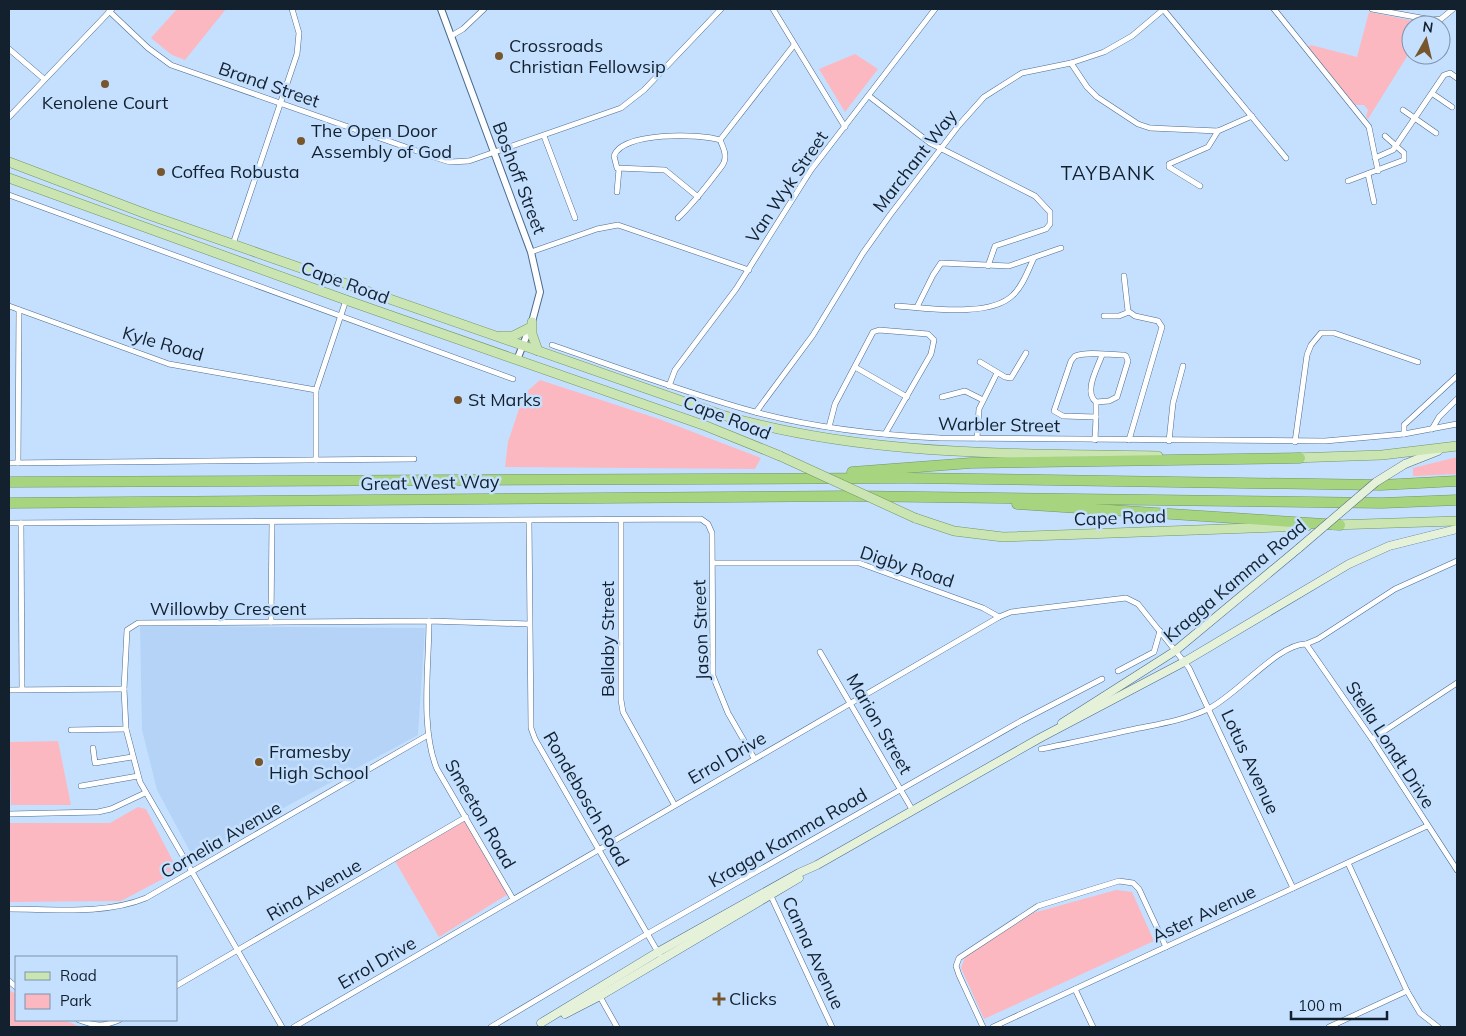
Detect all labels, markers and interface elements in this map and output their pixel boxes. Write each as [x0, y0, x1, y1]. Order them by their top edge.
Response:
north arrow [1401, 15, 1451, 65]
text: N [1421, 17, 1434, 37]
place label: Crossroads Christian Fellowsip [509, 34, 666, 78]
marker: Crossroads Christian Fellowsip [493, 50, 505, 62]
street label: Brand Street [216, 57, 323, 113]
marker: Kenolene Court [99, 78, 111, 90]
place label: Kenolene Court [42, 91, 168, 114]
street label: Marchant Way [867, 105, 962, 217]
street label: Boshoff Street [487, 118, 551, 237]
place label: The Open Door Assembly of God [311, 119, 452, 163]
street label: Van Wyk Street [741, 126, 833, 247]
marker: The Open Door Assembly of God [295, 135, 307, 147]
place label: Coffea Robusta [171, 160, 299, 183]
district label: TAYBANK [1061, 161, 1155, 185]
marker: Coffea Robusta [155, 166, 167, 178]
street label: Cape Road [298, 256, 392, 309]
street label: Kyle Road [120, 321, 206, 366]
place label: St Marks [468, 388, 541, 411]
street label: Cape Road [680, 390, 774, 445]
marker: St Marks [452, 394, 464, 406]
street label: Warbler Street [938, 412, 1060, 437]
street label: Great West Way [360, 470, 500, 495]
street label: Cape Road [1073, 504, 1166, 531]
street label: Kragga Kamma Road [1159, 514, 1311, 647]
street label: Digby Road [857, 541, 957, 593]
street label: Jason Street [687, 579, 714, 681]
street label: Bellaby Street [596, 581, 619, 697]
street label: Willowby Crescent [150, 597, 306, 620]
street label: Marion Street [841, 669, 917, 778]
street label: Stella Londt Drive [1341, 677, 1440, 813]
street label: Lotus Avenue [1216, 706, 1285, 818]
street label: Errol Drive [684, 726, 770, 789]
street label: Rondebosch Road [538, 727, 634, 870]
place label: Framesby High School [269, 740, 369, 784]
street label: Smeeton Road [440, 755, 521, 873]
marker: Framesby High School [253, 756, 265, 768]
street label: Kragga Kamma Road [704, 783, 871, 892]
street label: Cornelia Avenue [156, 796, 285, 883]
street label: Rina Avenue [262, 853, 365, 926]
street label: Aster Avenue [1148, 879, 1259, 948]
street label: Canna Avenue [777, 893, 850, 1013]
street label: Errol Drive [334, 931, 420, 994]
legend [15, 956, 178, 1021]
text: Road [60, 966, 97, 985]
place label: Clicks [729, 987, 777, 1010]
scale bar [1291, 988, 1387, 1020]
text: Park [60, 991, 92, 1010]
marker: Clicks [713, 993, 725, 1005]
text: 100 m [1298, 996, 1342, 1015]

